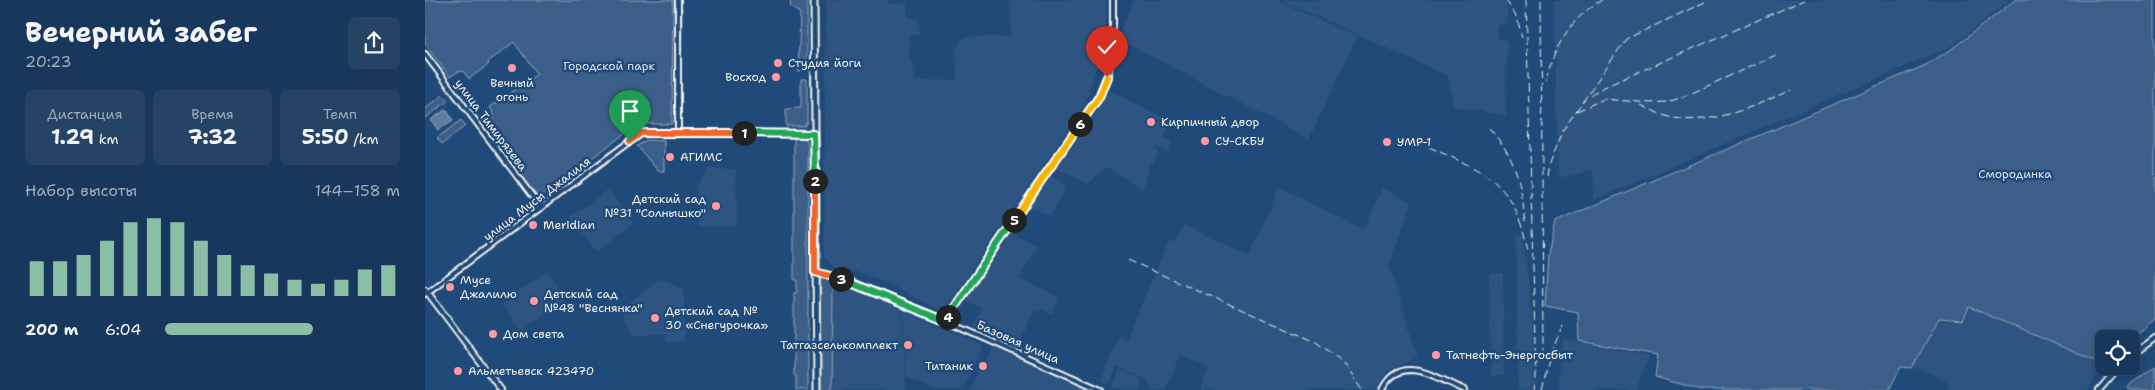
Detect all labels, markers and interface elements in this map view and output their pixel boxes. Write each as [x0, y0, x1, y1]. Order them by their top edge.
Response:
text: Вечерний забег [25, 13, 257, 51]
button: share [348, 17, 400, 69]
pin [1086, 26, 1128, 77]
icon: check [1093, 33, 1121, 61]
text: 20:23 [25, 51, 72, 72]
place label: Студия йоги [788, 55, 862, 71]
marker: Студия йоги [772, 57, 784, 69]
park label: Городской парк [563, 58, 655, 74]
marker: Вечный огонь [506, 62, 518, 74]
place label: Восход [725, 69, 766, 85]
marker: Восход [770, 71, 782, 83]
place label: Вечный огонь [490, 75, 534, 105]
street label: улица Тимирязева [451, 76, 531, 175]
pin [609, 90, 651, 141]
icon: arrive [616, 97, 644, 125]
text: Дистанция [47, 105, 122, 123]
text: Время [191, 105, 234, 123]
text: Темп [323, 105, 357, 123]
pin: 6 [1067, 112, 1093, 136]
place label: Кирпичный двор [1161, 114, 1259, 130]
text: 6 [1076, 115, 1085, 133]
marker: Кирпичный двор [1145, 116, 1157, 128]
pin: 1 [731, 120, 757, 146]
text: 1.29 [51, 123, 94, 151]
text: 7:32 [188, 123, 237, 151]
text: 5:50 [302, 123, 349, 151]
text: 1 [741, 124, 748, 142]
text: km [94, 130, 119, 148]
text: /km [349, 130, 379, 148]
place label: СУ-СКБУ [1215, 133, 1264, 149]
place label: УМР-1 [1397, 134, 1431, 150]
marker: СУ-СКБУ [1199, 135, 1211, 147]
marker: УМР-1 [1381, 136, 1393, 148]
place label: АГИМС [680, 149, 722, 165]
marker: АГИМС [664, 151, 676, 163]
street label: улица Мусы Джалиля [480, 153, 594, 245]
park label: Смородинка [1978, 166, 2052, 182]
pin: 2 [803, 168, 827, 194]
text: 2 [811, 172, 820, 190]
text: Набор высоты [25, 180, 137, 201]
text: 144–158 m [315, 180, 400, 201]
place label: Детский сад №31 "Солнышко" [604, 191, 706, 221]
marker: Детский сад №31 "Солнышко" [710, 200, 722, 212]
pin: 5 [1001, 208, 1027, 232]
text: 5 [1010, 211, 1019, 229]
place label: Meridian [543, 217, 595, 233]
marker: Meridian [527, 219, 539, 231]
pin: 3 [829, 266, 853, 292]
text: 3 [837, 270, 846, 288]
place label: Мусе Джалилю [460, 272, 517, 302]
marker: Мусе Джалилю [444, 281, 456, 293]
place label: Детский сад №48 "Веснянка" [544, 286, 643, 316]
marker: Детский сад №48 "Веснянка" [528, 295, 540, 307]
place label: Детский сад № 30 «Снегурочка» [665, 303, 768, 333]
pin: 4 [935, 304, 961, 330]
text: 4 [944, 308, 953, 326]
marker: Детский сад № 30 «Снегурочка» [649, 312, 661, 324]
street label: Базовая улица [974, 317, 1062, 368]
text: 200 m [25, 319, 78, 340]
text: 6:04 [105, 319, 141, 340]
place label: Дом света [503, 326, 565, 342]
marker: Дом света [487, 328, 499, 340]
map controls [2095, 330, 2140, 375]
button: locate [2095, 330, 2140, 375]
place label: Татгазселькомплект [780, 337, 899, 353]
marker: Татгазселькомплект [902, 339, 914, 351]
place label: Татнефть-Энергосбыт [1446, 347, 1574, 363]
marker: Татнефть-Энергосбыт [1430, 349, 1442, 361]
place label: Титаник [925, 358, 974, 374]
marker: Титаник [977, 360, 989, 372]
place label: Альметьевск 423470 [468, 363, 594, 379]
marker: Альметьевск 423470 [452, 365, 464, 377]

